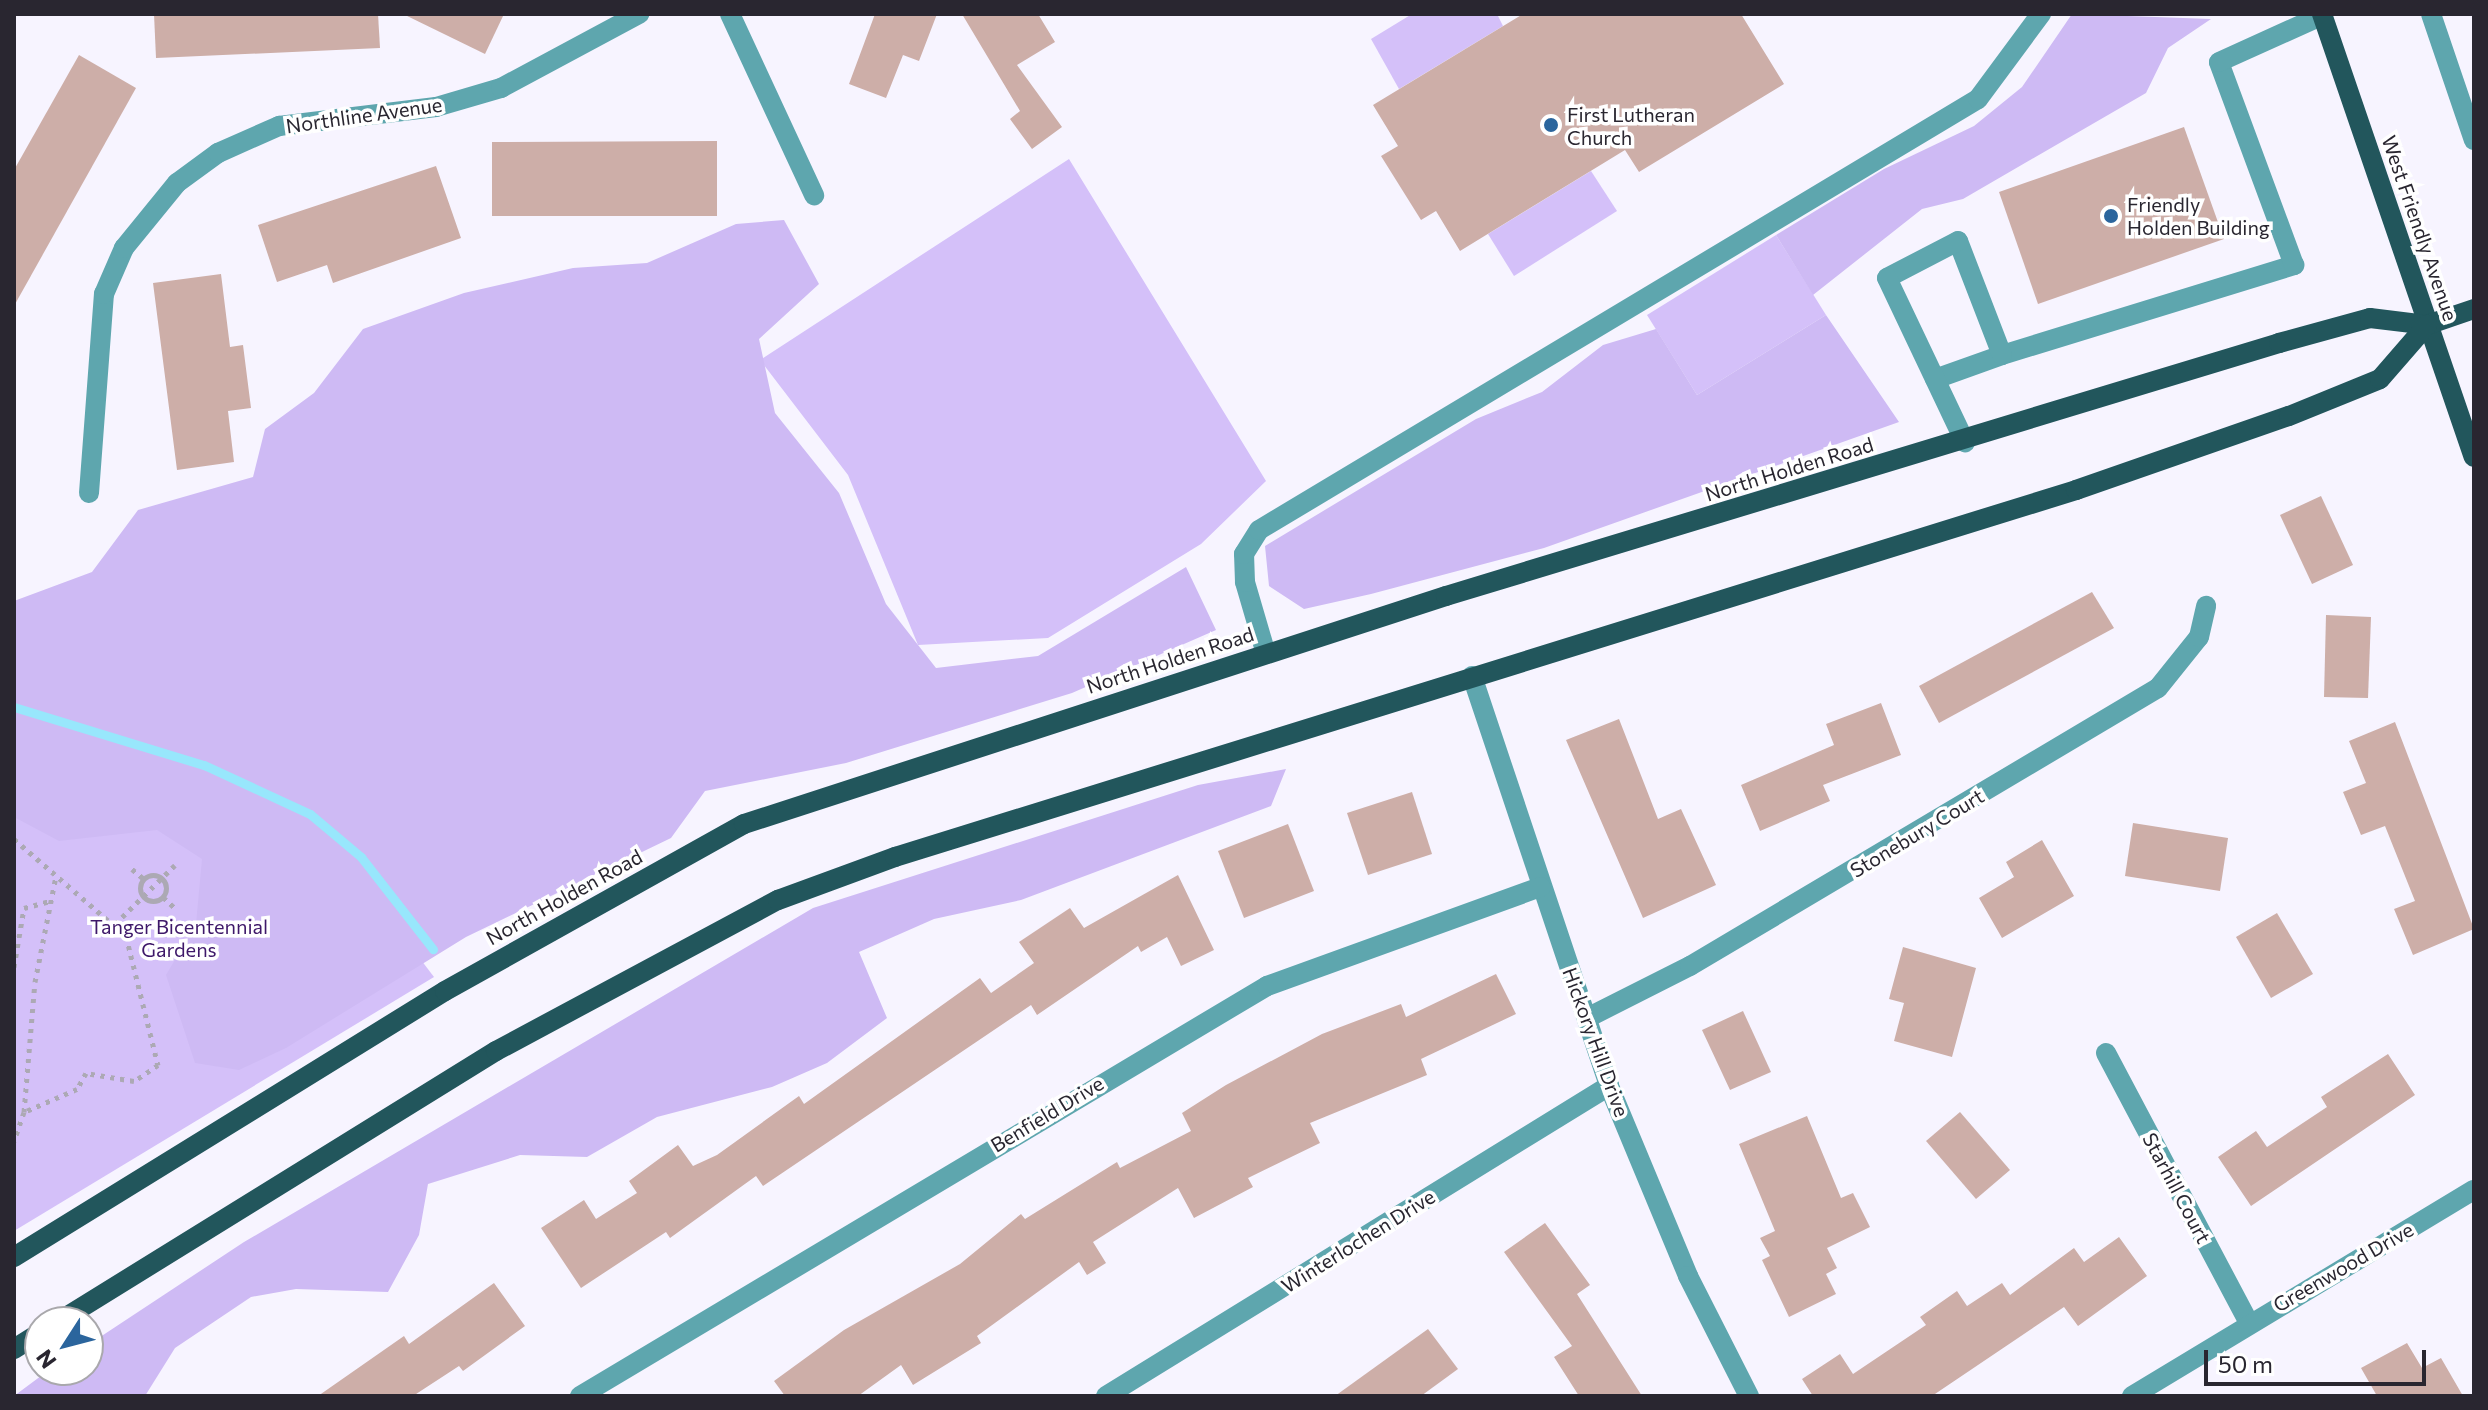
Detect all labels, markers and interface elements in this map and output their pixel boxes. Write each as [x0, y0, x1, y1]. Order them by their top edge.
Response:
street label: Northline Avenue [284, 92, 444, 138]
place label: First Lutheran Church [1567, 102, 1695, 149]
marker: First Lutheran Church [1542, 116, 1560, 134]
street label: West Friendly Avenue [2377, 132, 2463, 324]
place label: Friendly Holden Building [2127, 192, 2270, 239]
marker: Friendly Holden Building [2102, 207, 2120, 225]
street label: North Holden Road [1702, 432, 1876, 506]
street label: North Holden Road [1083, 622, 1257, 698]
street label: Stonebury Court [1846, 784, 1988, 882]
street label: North Holden Road [482, 844, 646, 950]
park label: Tanger Bicentennial Gardens [90, 915, 268, 962]
street label: Hickory Hill Drive [1558, 964, 1634, 1120]
street label: Benfield Drive [986, 1071, 1108, 1157]
street label: Starhill Court [2138, 1129, 2216, 1247]
street label: Winterlochen Drive [1277, 1184, 1439, 1298]
street label: Greenwood Drive [2269, 1217, 2417, 1317]
north arrow [24, 1306, 104, 1386]
scale bar [2208, 1334, 2430, 1384]
text: N [30, 1345, 62, 1374]
text: 50 m [2218, 1349, 2273, 1378]

